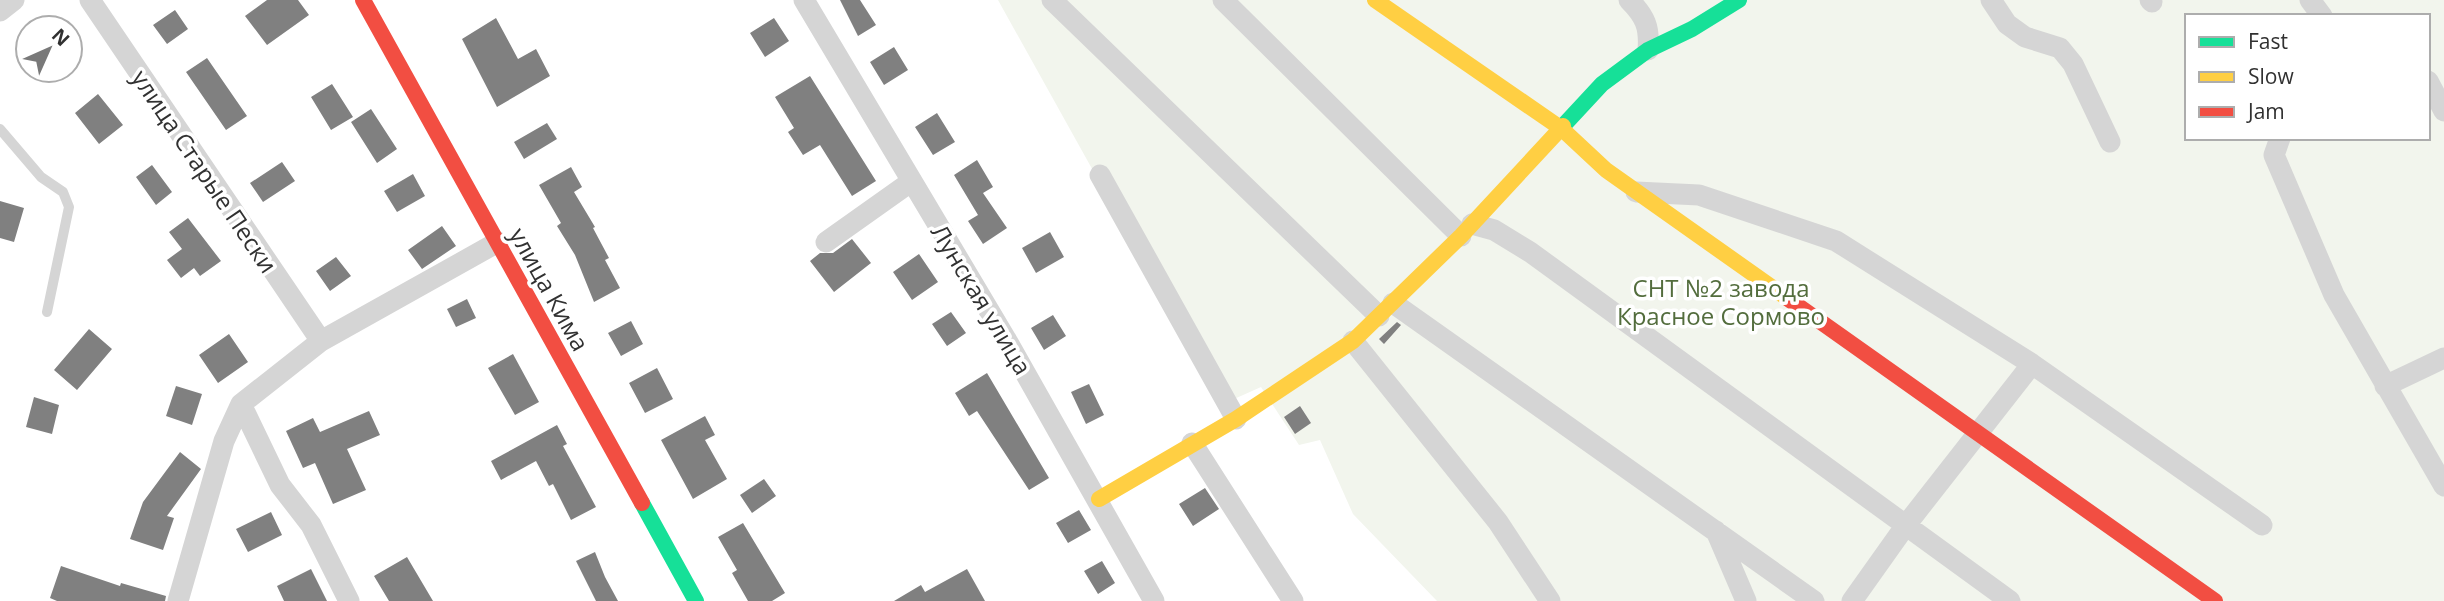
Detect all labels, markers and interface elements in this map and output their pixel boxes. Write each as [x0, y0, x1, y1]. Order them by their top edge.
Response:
north arrow [14, 14, 84, 84]
legend [2185, 14, 2430, 140]
text: N [46, 22, 76, 52]
text: Fast [2248, 27, 2288, 55]
text: Slow [2248, 62, 2294, 90]
street label: улица Старые Пески [125, 63, 285, 279]
text: Jam [2246, 97, 2285, 125]
street label: Лунская улица [924, 218, 1040, 380]
street label: улица Кима [502, 221, 598, 357]
park label: СНТ №2 завода Красное Сормово [1617, 271, 1825, 332]

